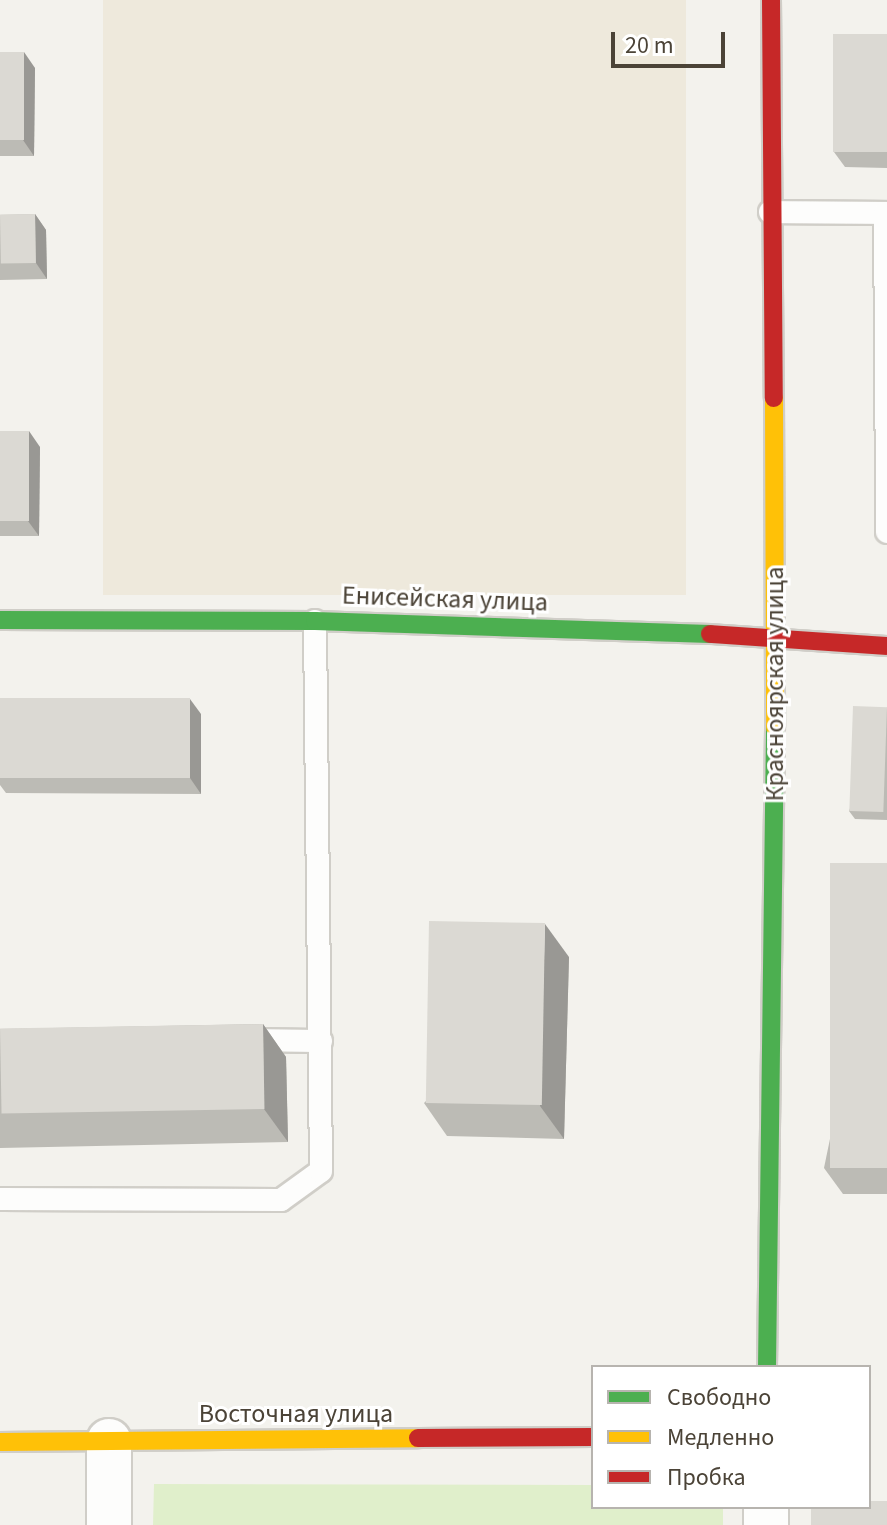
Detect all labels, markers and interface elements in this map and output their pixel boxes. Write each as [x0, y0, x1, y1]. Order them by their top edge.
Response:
scale bar [615, 16, 729, 66]
text: 20 m [625, 28, 674, 63]
street label: Красноярская улица [759, 567, 791, 801]
street label: Енисейская улица [341, 580, 549, 618]
legend [591, 1365, 871, 1509]
text: Свободно [667, 1380, 771, 1415]
street label: Восточная улица [199, 1398, 393, 1430]
text: Медленно [667, 1420, 774, 1455]
text: Пробка [667, 1460, 746, 1495]

